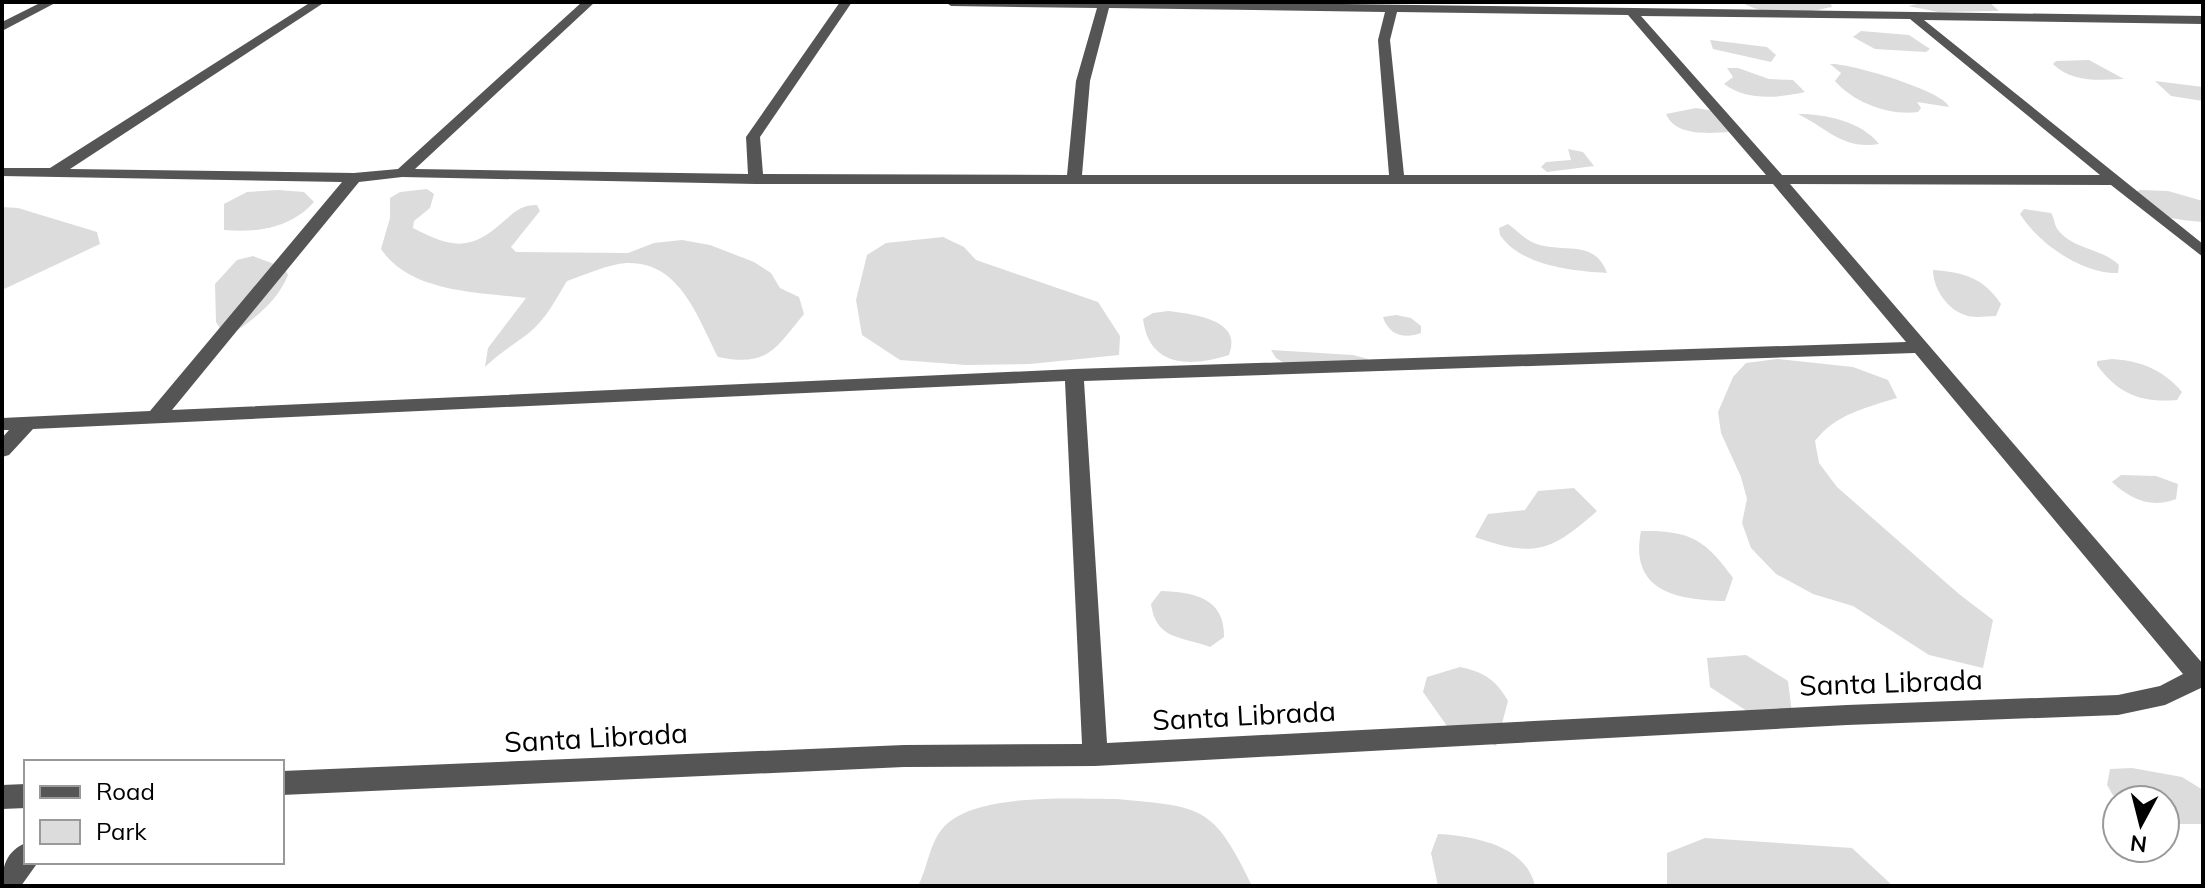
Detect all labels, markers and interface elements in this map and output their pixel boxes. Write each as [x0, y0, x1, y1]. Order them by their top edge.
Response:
street label: Santa Librada [1799, 661, 1983, 703]
street label: Santa Librada [1151, 693, 1337, 737]
street label: Santa Librada [503, 715, 689, 759]
legend [24, 760, 284, 864]
text: Road [96, 776, 155, 806]
north arrow [2101, 784, 2181, 864]
text: Park [96, 816, 147, 846]
text: N [2129, 829, 2149, 859]

